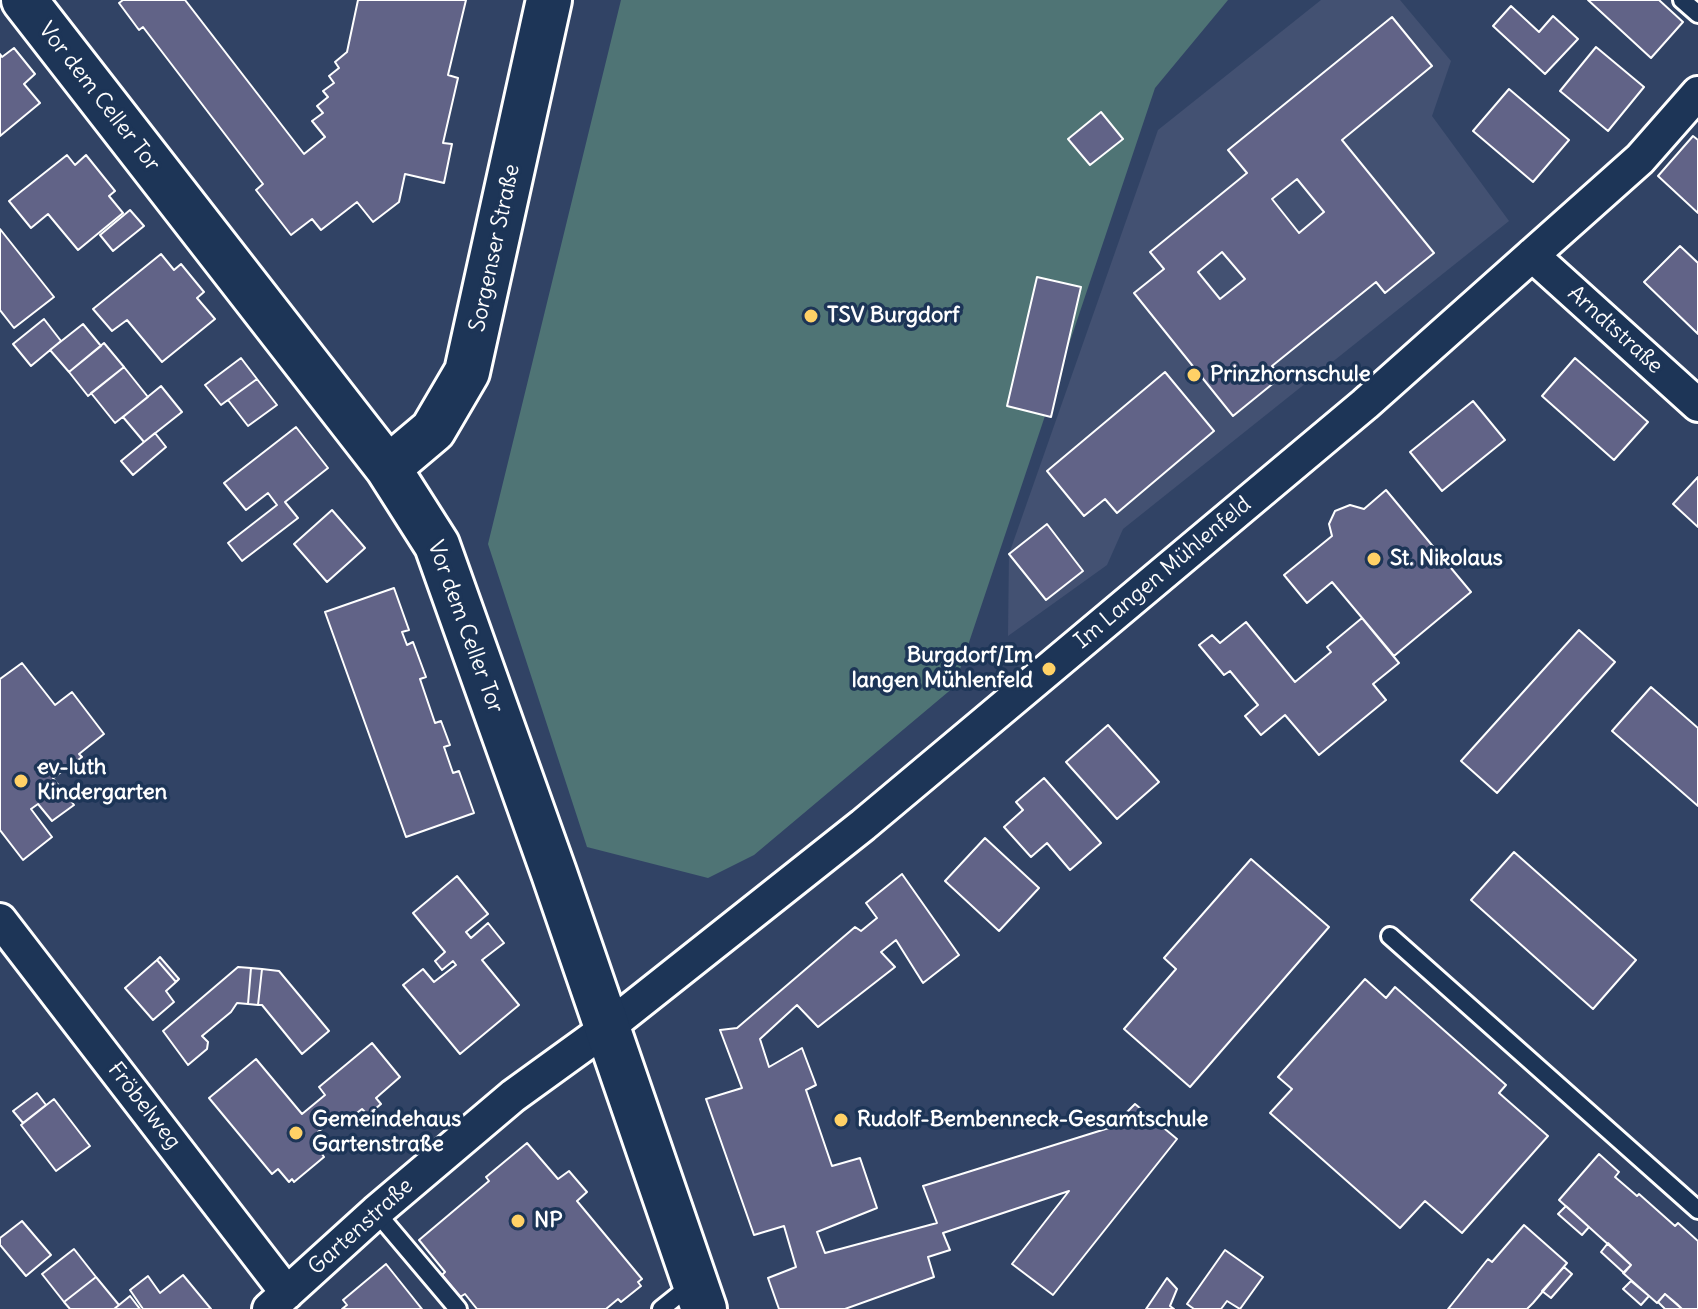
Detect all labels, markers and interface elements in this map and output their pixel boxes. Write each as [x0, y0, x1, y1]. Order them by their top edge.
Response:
street label: Vor dem Celler Tor [33, 17, 165, 177]
street label: Sorgenser Straße [464, 162, 526, 334]
street label: Arndtstraße [1562, 280, 1668, 380]
place label: TSV Burgdorf [827, 303, 959, 329]
marker: TSV Burgdorf [802, 307, 820, 325]
place label: Prinzhornschule [1210, 362, 1371, 388]
marker: Prinzhornschule [1185, 366, 1203, 384]
street label: Im Langen Mühlenfeld [1069, 491, 1257, 655]
street label: Vor dem Celler Tor [422, 537, 508, 717]
place label: St. Nikolaus [1390, 546, 1503, 572]
marker: St. Nikolaus [1365, 550, 1383, 568]
place label: Burgdorf/Im langen Mühlenfeld [852, 643, 1033, 694]
marker: Burgdorf/Im langen Mühlenfeld [1040, 660, 1058, 678]
place label: ev-luth Kindergarten [37, 755, 167, 806]
marker: ev-luth Kindergarten [12, 772, 30, 790]
street label: Fröbelweg [102, 1057, 186, 1155]
place label: Gemeindehaus Gartenstraße [312, 1107, 461, 1158]
place label: Rudolf-Bembenneck-Gesamtschule [857, 1107, 1208, 1133]
marker: Rudolf-Bembenneck-Gesamtschule [832, 1111, 850, 1129]
marker: Gemeindehaus Gartenstraße [287, 1124, 305, 1142]
street label: Gartenstraße [303, 1173, 419, 1281]
place label: NP [534, 1208, 562, 1234]
marker: NP [509, 1212, 527, 1230]

